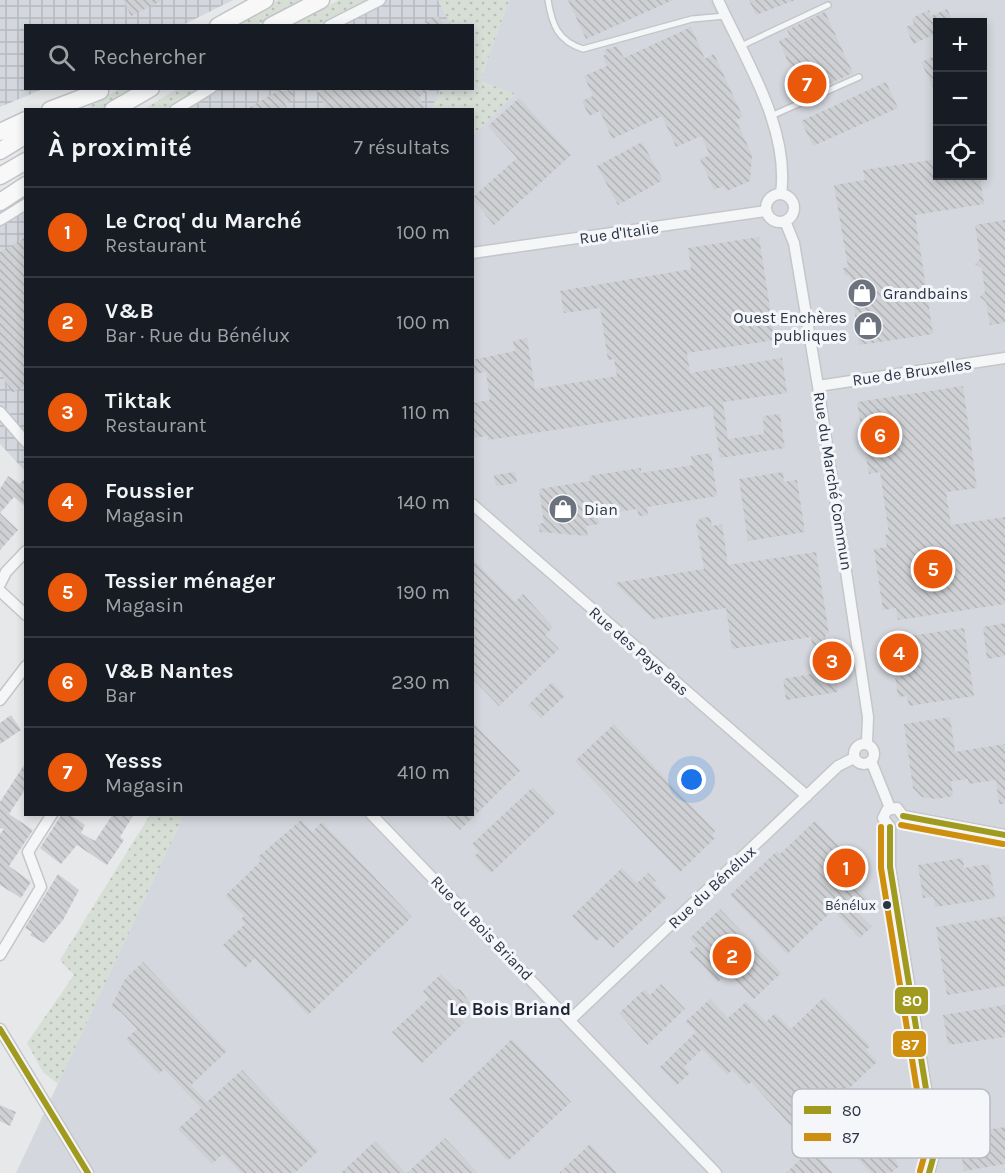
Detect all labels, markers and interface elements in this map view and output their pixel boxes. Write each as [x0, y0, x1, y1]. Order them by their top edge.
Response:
map controls [933, 18, 987, 180]
button: + [933, 18, 987, 72]
search box [24, 24, 474, 90]
icon: search [45, 41, 78, 74]
text: Rechercher [93, 44, 206, 70]
pin: 7 [788, 62, 826, 106]
button: − [933, 72, 987, 126]
button: locate [933, 126, 987, 180]
text: À proximité [48, 132, 192, 163]
text: 7 résultats [354, 136, 450, 159]
text: Le Croq' du Marché [105, 208, 302, 234]
street label: Rue d'Italie [578, 218, 660, 248]
text: 1 [64, 221, 71, 244]
text: 100 m [396, 221, 450, 244]
text: Restaurant [105, 234, 207, 257]
shop icon: Grandbains [846, 277, 878, 309]
place label: Grandbains [883, 284, 968, 303]
text: V&B [105, 298, 154, 324]
place label: Ouest Enchères publiques [733, 308, 847, 345]
shop icon: Ouest Enchères publiques [852, 310, 884, 342]
text: 2 [61, 311, 74, 334]
text: 100 m [396, 311, 450, 334]
text: Bar · Rue du Bénélux [105, 324, 290, 347]
street label: Rue de Bruxelles [851, 354, 973, 390]
text: Tiktak [105, 388, 171, 414]
street label: Rue du Marché Commun [810, 390, 856, 572]
text: 3 [61, 401, 74, 424]
text: 110 m [401, 401, 450, 424]
pin: 6 [860, 412, 900, 458]
text: Restaurant [105, 414, 207, 437]
text: Foussier [105, 478, 193, 504]
text: 4 [62, 491, 73, 514]
text: 140 m [397, 491, 450, 514]
shop icon: Dian [547, 493, 579, 525]
place label: Dian [584, 500, 618, 519]
text: Magasin [105, 504, 184, 527]
pin: 5 [914, 546, 952, 592]
text: Tessier ménager [105, 568, 275, 594]
text: 5 [62, 581, 73, 604]
text: 190 m [396, 581, 450, 604]
text: Magasin [105, 594, 184, 617]
street label: Rue des Pays Bas [585, 603, 693, 699]
pin: 4 [880, 630, 918, 676]
pin: 3 [812, 638, 852, 684]
text: V&B Nantes [105, 658, 234, 684]
text: 6 [61, 671, 74, 694]
text: 230 m [391, 671, 450, 694]
text: Bar [105, 684, 136, 707]
text: Yesss [105, 748, 163, 774]
text: 7 [63, 761, 72, 784]
text: 410 m [397, 761, 450, 784]
your location [677, 765, 706, 794]
text: Magasin [105, 774, 184, 797]
street label: Rue du Bénélux [664, 842, 760, 932]
pin: 1 [826, 846, 866, 890]
street label: Rue du Bois Briand [427, 872, 537, 984]
place label: Bénélux [825, 897, 876, 914]
marker: Bénélux [881, 899, 893, 911]
pin: 2 [712, 934, 752, 978]
line badge: 80 [894, 986, 929, 1015]
text: 80 [902, 991, 922, 1010]
district label: Le Bois Briand [449, 998, 571, 1020]
line badge: 87 [892, 1030, 927, 1058]
text: 87 [901, 1035, 919, 1054]
legend [792, 1089, 990, 1158]
text: 80 [842, 1101, 861, 1120]
text: 87 [842, 1128, 860, 1147]

